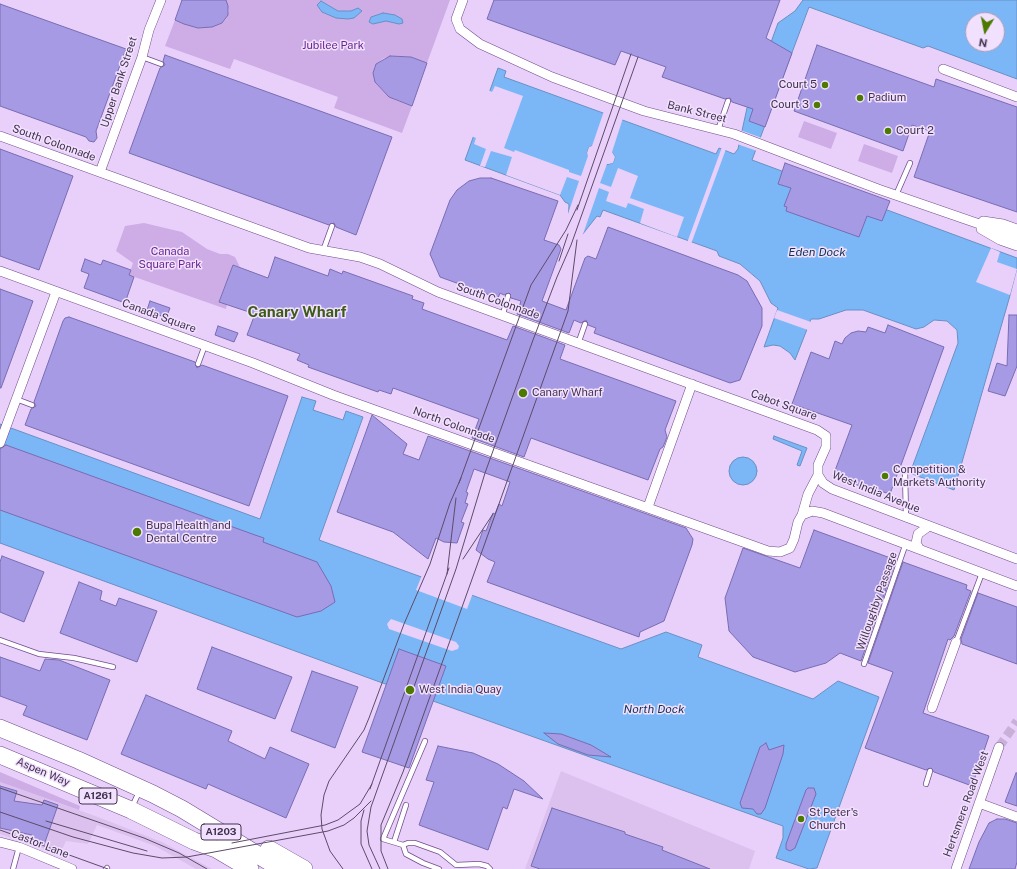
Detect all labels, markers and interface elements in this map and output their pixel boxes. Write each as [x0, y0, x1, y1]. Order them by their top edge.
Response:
north arrow [965, 12, 1005, 52]
street label: Upper Bank Street [98, 35, 140, 129]
text: N [978, 36, 988, 49]
park label: Jubilee Park [302, 39, 364, 53]
place label: Court 5 [779, 78, 817, 92]
marker: Court 5 [820, 80, 830, 90]
place label: Padium [868, 91, 906, 105]
marker: Padium [855, 93, 865, 103]
street label: Bank Street [666, 98, 728, 126]
place label: Court 3 [771, 98, 809, 112]
marker: Court 3 [812, 100, 822, 110]
street label: South Colonnade [10, 122, 98, 164]
place label: Court 2 [896, 124, 934, 138]
marker: Court 2 [883, 126, 893, 136]
park label: Canada Square Park [139, 245, 201, 271]
water label: Eden Dock [788, 245, 846, 259]
street label: South Colonnade [454, 280, 542, 322]
street label: Canada Square [120, 296, 198, 336]
district label: Canary Wharf [248, 303, 346, 321]
place label: Canary Wharf [532, 386, 603, 400]
marker: Canary Wharf [517, 387, 529, 399]
street label: Cabot Square [749, 387, 819, 423]
street label: North Colonnade [411, 404, 497, 446]
place label: Competition & Markets Authority [893, 463, 986, 489]
street label: West India Avenue [830, 468, 922, 516]
marker: Competition & Markets Authority [880, 471, 890, 481]
place label: Bupa Health and Dental Centre [146, 519, 231, 545]
marker: Bupa Health and Dental Centre [131, 526, 143, 538]
street label: Willoughby Passage [854, 550, 900, 652]
place label: West India Quay [419, 683, 502, 697]
marker: West India Quay [404, 684, 416, 696]
water label: North Dock [623, 702, 685, 716]
street label: Hertsmere Road West [941, 749, 991, 859]
street label: Aspen Way [14, 755, 72, 789]
road number: A1261 [79, 788, 117, 804]
place label: St Peter's Church [809, 806, 858, 832]
marker: St Peter's Church [796, 814, 806, 824]
road number: A1203 [201, 824, 241, 840]
street label: Castor Lane [9, 827, 71, 861]

